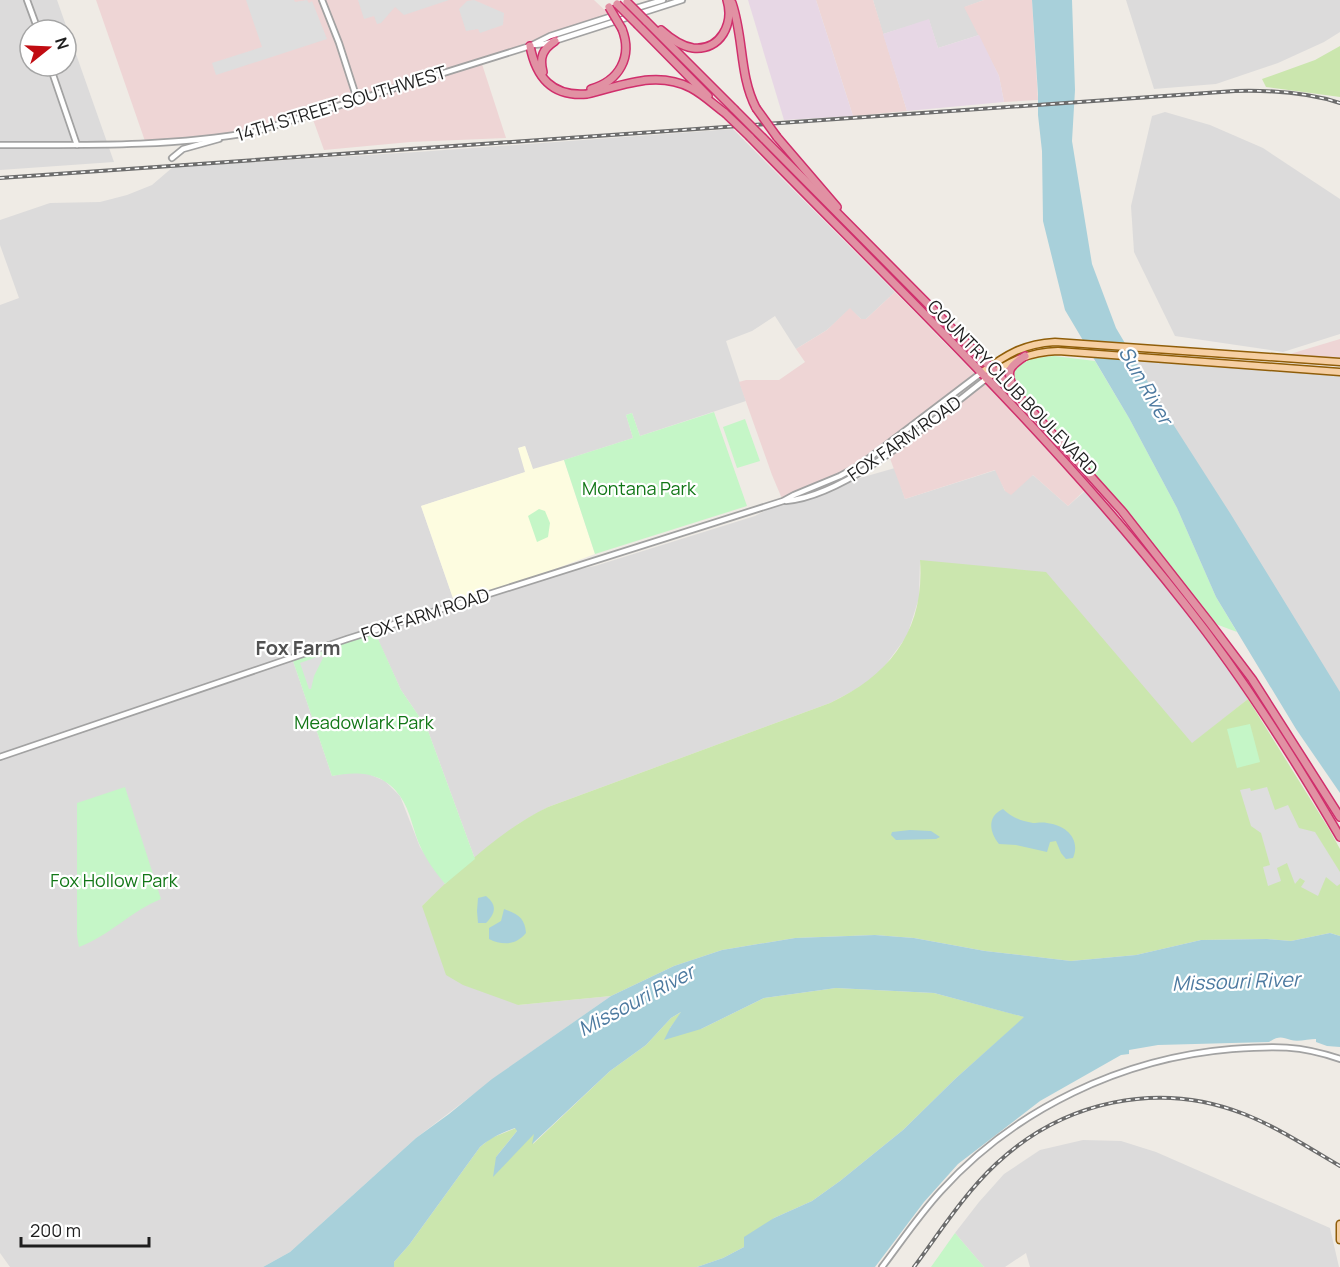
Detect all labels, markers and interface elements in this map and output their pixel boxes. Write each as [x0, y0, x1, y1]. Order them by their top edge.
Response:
north arrow [18, 18, 78, 78]
text: N [50, 34, 75, 52]
street label: 14TH STREET SOUTHWEST [233, 59, 449, 146]
street label: COUNTRY CLUB BOULEVARD [923, 294, 1103, 480]
water label: Sun River [1113, 341, 1181, 431]
street label: FOX FARM ROAD [842, 390, 966, 486]
park label: Montana Park [582, 476, 697, 500]
street label: FOX FARM ROAD [358, 582, 492, 646]
district label: Fox Farm [256, 634, 340, 661]
park label: Meadowlark Park [294, 710, 435, 734]
park label: Fox Hollow Park [50, 868, 179, 892]
water label: Missouri River [573, 957, 701, 1042]
water label: Missouri River [1172, 965, 1303, 997]
scale bar [21, 1210, 148, 1248]
text: 200 m [30, 1218, 81, 1242]

